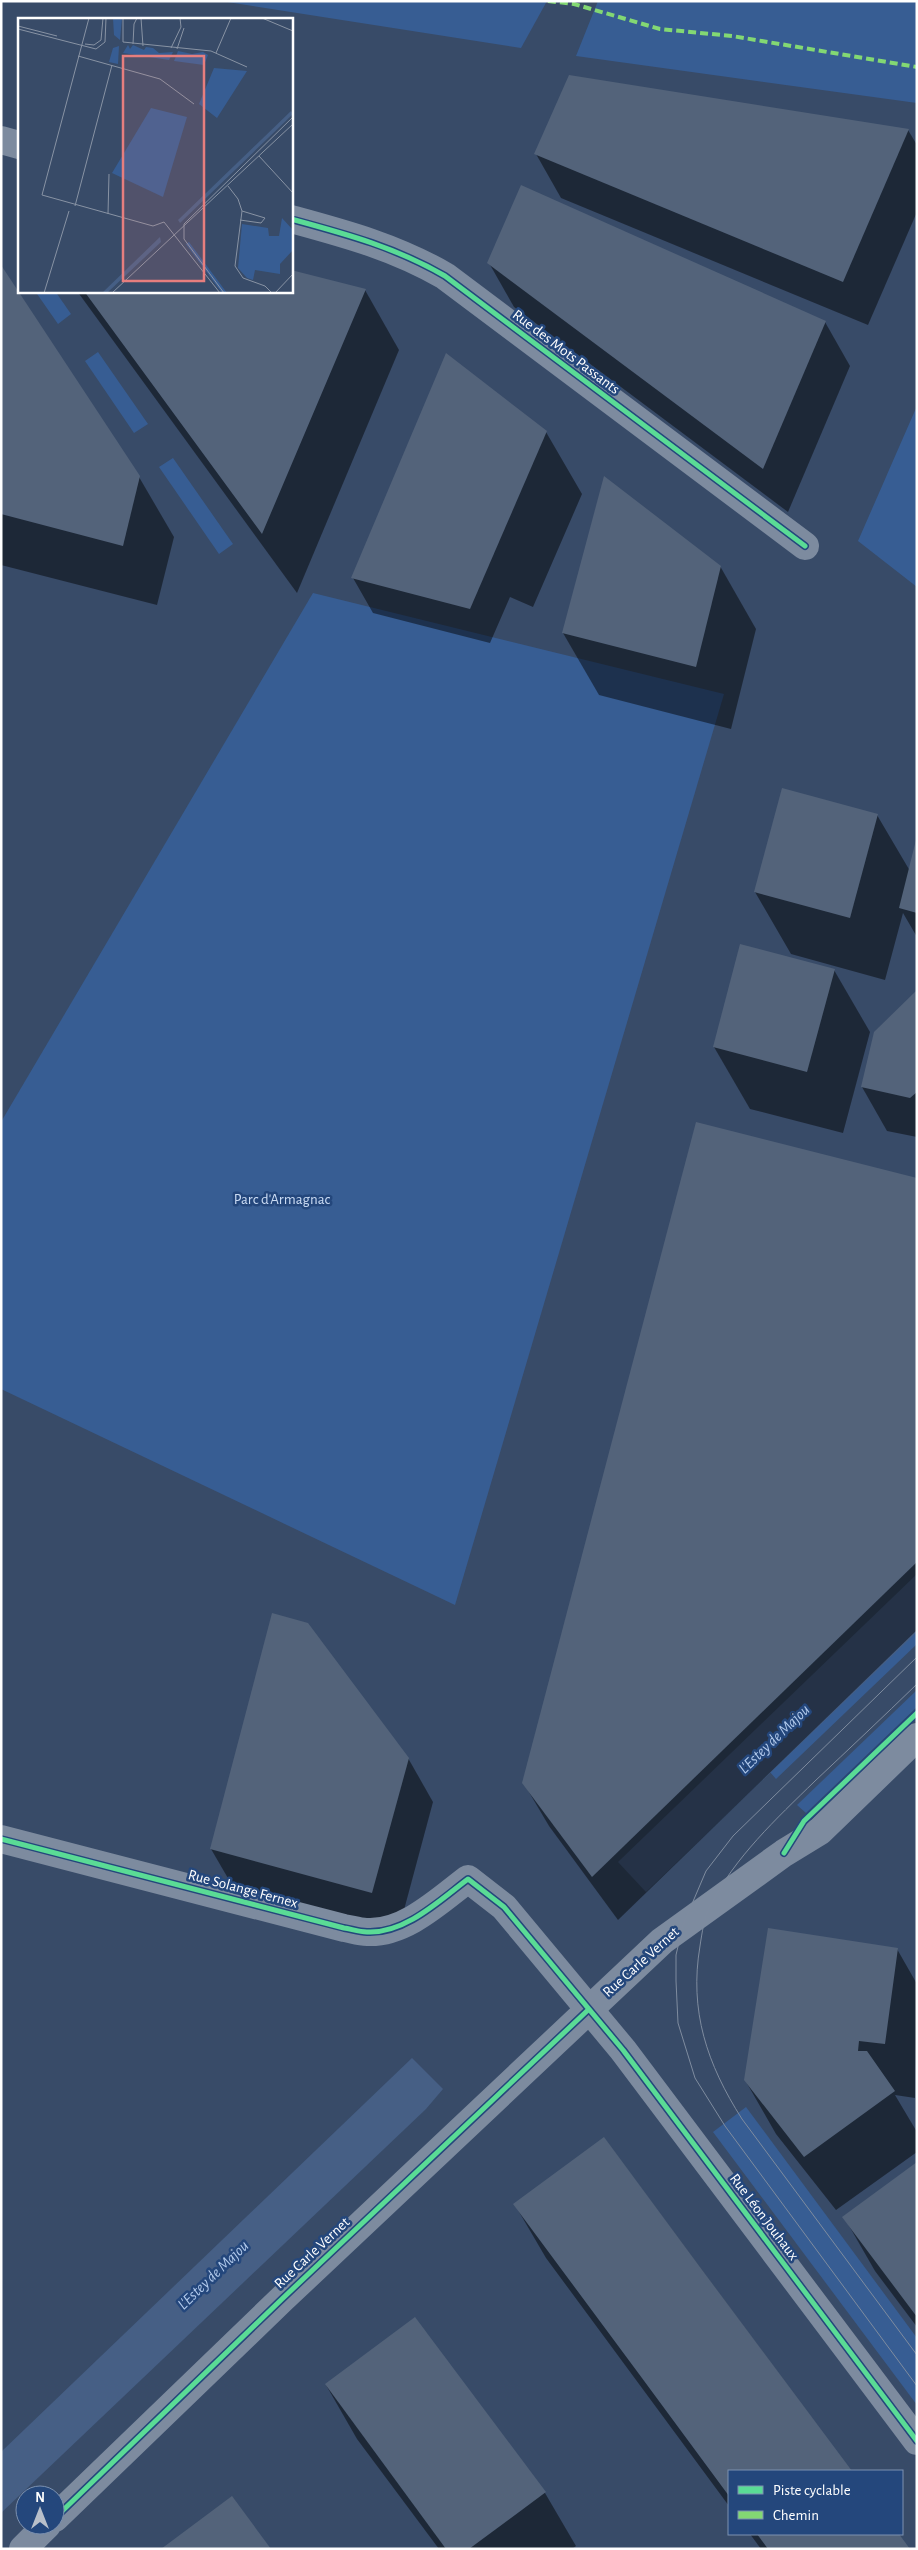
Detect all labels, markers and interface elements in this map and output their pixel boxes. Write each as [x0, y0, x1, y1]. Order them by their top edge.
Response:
inset map [18, 18, 292, 292]
street label: Rue des Mots Passants [510, 307, 622, 397]
park label: Parc d'Armagnac [234, 1192, 331, 1207]
water label: L'Estey de Majou [735, 1701, 813, 1777]
street label: Rue Solange Fernex [186, 1867, 300, 1911]
street label: Rue Carle Vernet [600, 1924, 682, 2000]
street label: Rue Léon Jouhaux [727, 2171, 801, 2263]
street label: Rue Carle Vernet [272, 2214, 353, 2291]
water label: L'Estey de Majou [174, 2237, 252, 2313]
legend [728, 2470, 903, 2535]
text: Piste cyclable [773, 2483, 851, 2498]
north arrow [15, 2485, 65, 2535]
text: N [35, 2491, 45, 2505]
text: Chemin [773, 2508, 819, 2523]

